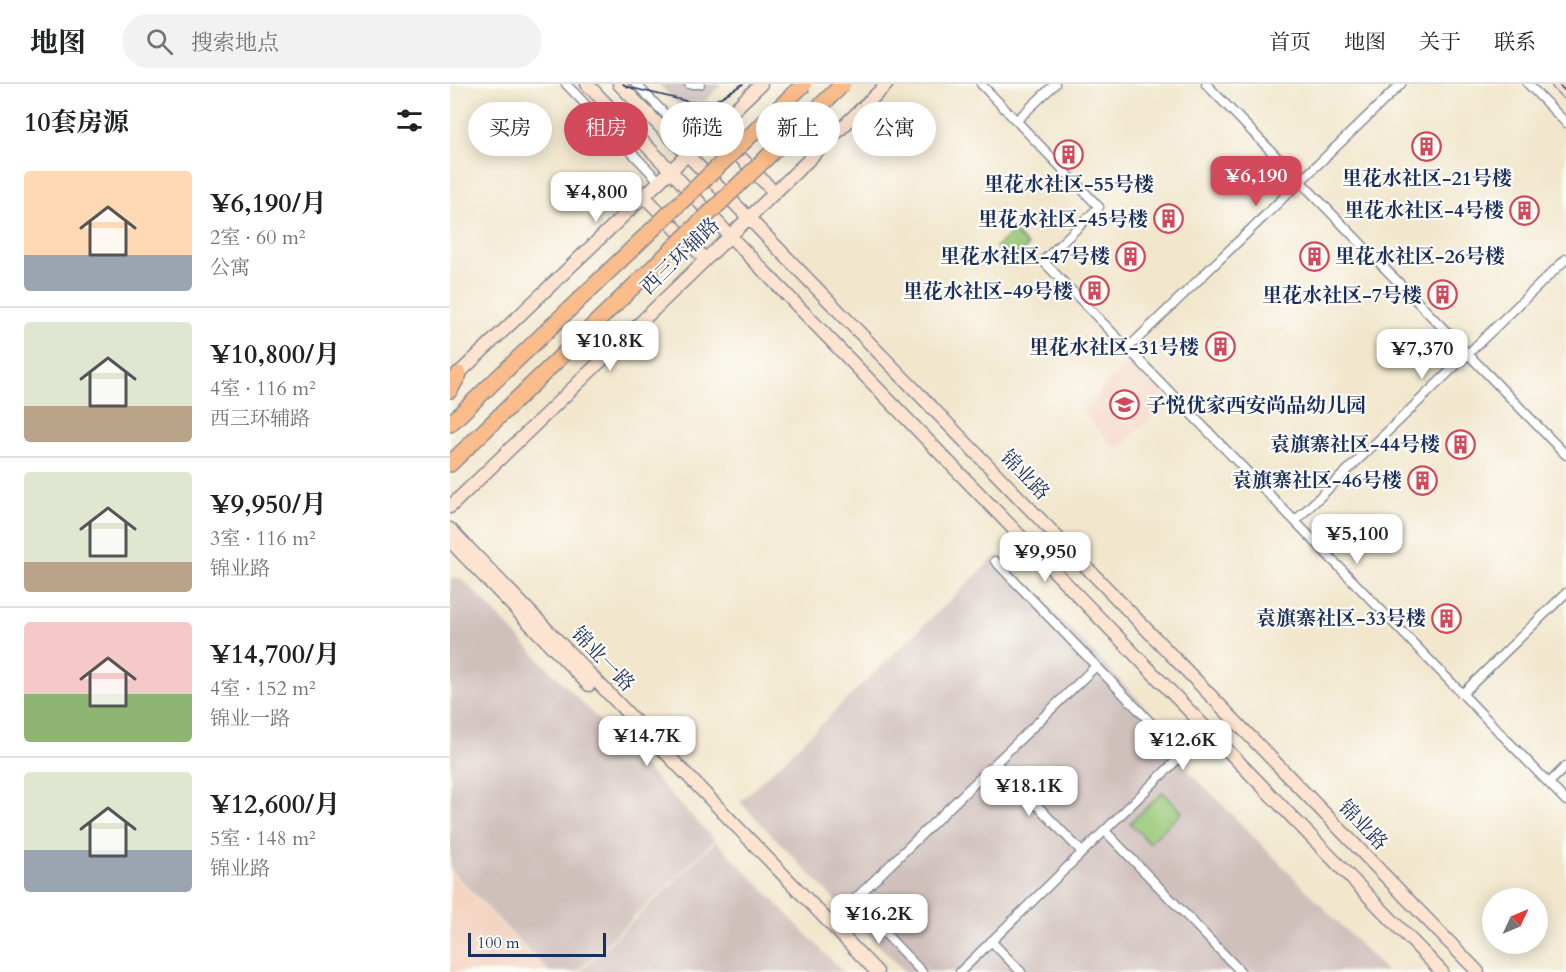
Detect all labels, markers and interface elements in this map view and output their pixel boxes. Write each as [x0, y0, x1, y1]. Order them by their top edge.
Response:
search box [122, 14, 542, 68]
text: 地图 [30, 24, 86, 62]
icon: search [143, 25, 176, 58]
text: 搜索地点 [191, 28, 279, 58]
text: 首页 [1269, 28, 1311, 57]
text: 地图 [1344, 28, 1386, 57]
text: 关于 [1419, 28, 1461, 57]
text: 联系 [1494, 28, 1536, 57]
chip: 买房 [468, 102, 552, 156]
chip: 租房 [564, 102, 648, 156]
chip: 筛选 [660, 102, 744, 156]
chip: 新上 [756, 102, 840, 156]
chip: 公寓 [852, 102, 936, 156]
icon: filters [393, 104, 426, 137]
text: 10套房源 [24, 105, 129, 140]
building icon: 里花水社区-21号楼 [1411, 131, 1443, 163]
building icon: 里花水社区-55号楼 [1053, 138, 1085, 170]
pin: ¥6,190 [1207, 156, 1305, 207]
text: ¥6,190 [1225, 162, 1287, 189]
place label: 里花水社区-21号楼 [1342, 165, 1512, 192]
place label: 里花水社区-55号楼 [984, 171, 1154, 198]
pin: ¥4,800 [547, 172, 645, 223]
text: ¥4,800 [565, 178, 627, 205]
text: ¥6,190/月 [210, 186, 327, 221]
building icon: 里花水社区-4号楼 [1509, 194, 1541, 226]
icon: home [72, 195, 144, 267]
place label: 里花水社区-4号楼 [1344, 197, 1504, 224]
building icon: 里花水社区-45号楼 [1153, 203, 1185, 235]
place label: 里花水社区-45号楼 [978, 206, 1148, 233]
street label: 西三环辅路 [635, 212, 725, 300]
text: 2室 · 60 m² [210, 224, 306, 251]
building icon: 里花水社区-47号楼 [1115, 240, 1147, 272]
building icon: 里花水社区-26号楼 [1298, 240, 1330, 272]
place label: 里花水社区-47号楼 [940, 243, 1110, 270]
place label: 里花水社区-26号楼 [1335, 243, 1505, 270]
text: 公寓 [210, 254, 250, 281]
building icon: 里花水社区-49号楼 [1078, 275, 1110, 307]
place label: 里花水社区-49号楼 [903, 278, 1073, 305]
building icon: 里花水社区-7号楼 [1427, 279, 1459, 311]
place label: 里花水社区-7号楼 [1262, 282, 1422, 309]
pin: ¥10.8K [561, 321, 659, 372]
text: ¥10.8K [576, 327, 644, 354]
pin: ¥7,370 [1373, 329, 1471, 380]
building icon: 里花水社区-31号楼 [1204, 331, 1236, 363]
place label: 里花水社区-31号楼 [1029, 334, 1199, 361]
text: ¥7,370 [1391, 335, 1453, 362]
text: ¥10,800/月 [210, 337, 340, 372]
icon: home [72, 346, 144, 418]
text: 4室 · 116 m² [210, 375, 316, 402]
school or university icon: 子悦优家西安尚品幼儿园 [1109, 389, 1141, 421]
place label: 子悦优家西安尚品幼儿园 [1146, 392, 1366, 419]
text: 西三环辅路 [210, 405, 310, 432]
building icon: 袁旗寨社区-44号楼 [1445, 428, 1477, 460]
place label: 袁旗寨社区-44号楼 [1270, 431, 1440, 458]
street label: 锦业路 [994, 444, 1056, 506]
building icon: 袁旗寨社区-46号楼 [1407, 464, 1439, 496]
place label: 袁旗寨社区-46号楼 [1232, 467, 1402, 494]
text: ¥9,950/月 [210, 487, 327, 522]
icon: home [72, 496, 144, 568]
pin: ¥5,100 [1308, 514, 1406, 565]
text: ¥5,100 [1326, 520, 1388, 547]
text: 3室 · 116 m² [210, 525, 316, 552]
pin: ¥9,950 [996, 532, 1094, 583]
text: ¥9,950 [1014, 538, 1076, 565]
text: 锦业路 [210, 555, 270, 582]
building icon: 袁旗寨社区-33号楼 [1431, 602, 1463, 634]
place label: 袁旗寨社区-33号楼 [1256, 605, 1426, 632]
street label: 锦业一路 [566, 621, 640, 697]
text: ¥14,700/月 [210, 637, 340, 672]
icon: home [72, 646, 144, 718]
text: 4室 · 152 m² [210, 675, 316, 702]
text: 锦业一路 [210, 705, 290, 732]
pin: ¥14.7K [598, 716, 696, 767]
pin: ¥12.6K [1134, 720, 1232, 771]
text: ¥14.7K [613, 722, 681, 749]
text: ¥12.6K [1149, 726, 1217, 753]
pin: ¥18.1K [980, 766, 1078, 817]
text: ¥18.1K [995, 772, 1063, 799]
text: ¥12,600/月 [210, 787, 340, 822]
street label: 锦业路 [1332, 794, 1394, 856]
icon: home [72, 796, 144, 868]
text: 5室 · 148 m² [210, 825, 316, 852]
text: 锦业路 [210, 855, 270, 882]
north arrow [1482, 888, 1548, 954]
map controls [1482, 888, 1548, 954]
pin: ¥16.2K [830, 894, 928, 945]
text: ¥16.2K [845, 900, 913, 927]
scale bar [468, 930, 606, 958]
text: 100 m [477, 932, 519, 954]

